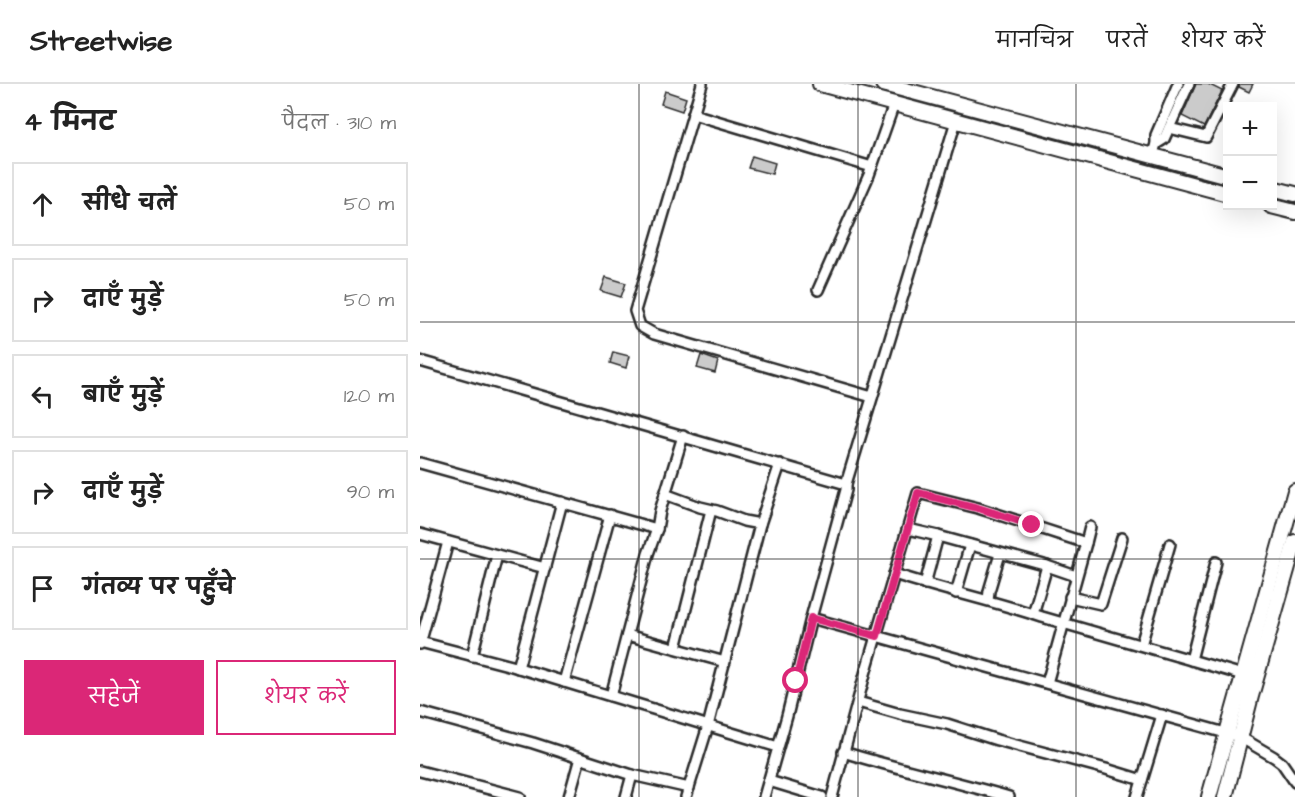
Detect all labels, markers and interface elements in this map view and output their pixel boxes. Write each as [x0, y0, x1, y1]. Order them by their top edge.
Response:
text: Streetwise [30, 22, 172, 61]
text: मानचित्र [996, 26, 1073, 55]
text: परतें [1106, 26, 1147, 55]
text: शेयर करें [1180, 26, 1265, 55]
map controls [1223, 102, 1277, 210]
button: + [1223, 102, 1277, 156]
text: 4 मिनट [24, 104, 115, 140]
text: पैदल · 310 m [282, 109, 396, 137]
button: − [1223, 156, 1277, 210]
icon: ahead [26, 188, 59, 221]
text: सीधे चलें [83, 188, 176, 219]
text: 50 m [344, 190, 394, 218]
icon: right [26, 284, 59, 317]
text: दाएँ मुड़ें [83, 284, 163, 315]
text: 50 m [344, 286, 394, 314]
icon: left [26, 380, 59, 413]
text: बाएँ मुड़ें [83, 380, 163, 411]
text: 120 m [344, 382, 394, 410]
icon: right [26, 476, 59, 509]
text: दाएँ मुड़ें [83, 476, 163, 507]
text: 90 m [346, 478, 394, 506]
route end [1018, 511, 1044, 537]
icon: arrive [26, 572, 59, 605]
text: गंतव्य पर पहुँचे [83, 572, 234, 603]
button: सहेजें [24, 660, 204, 735]
button: शेयर करें [216, 660, 396, 735]
route start [782, 667, 808, 693]

